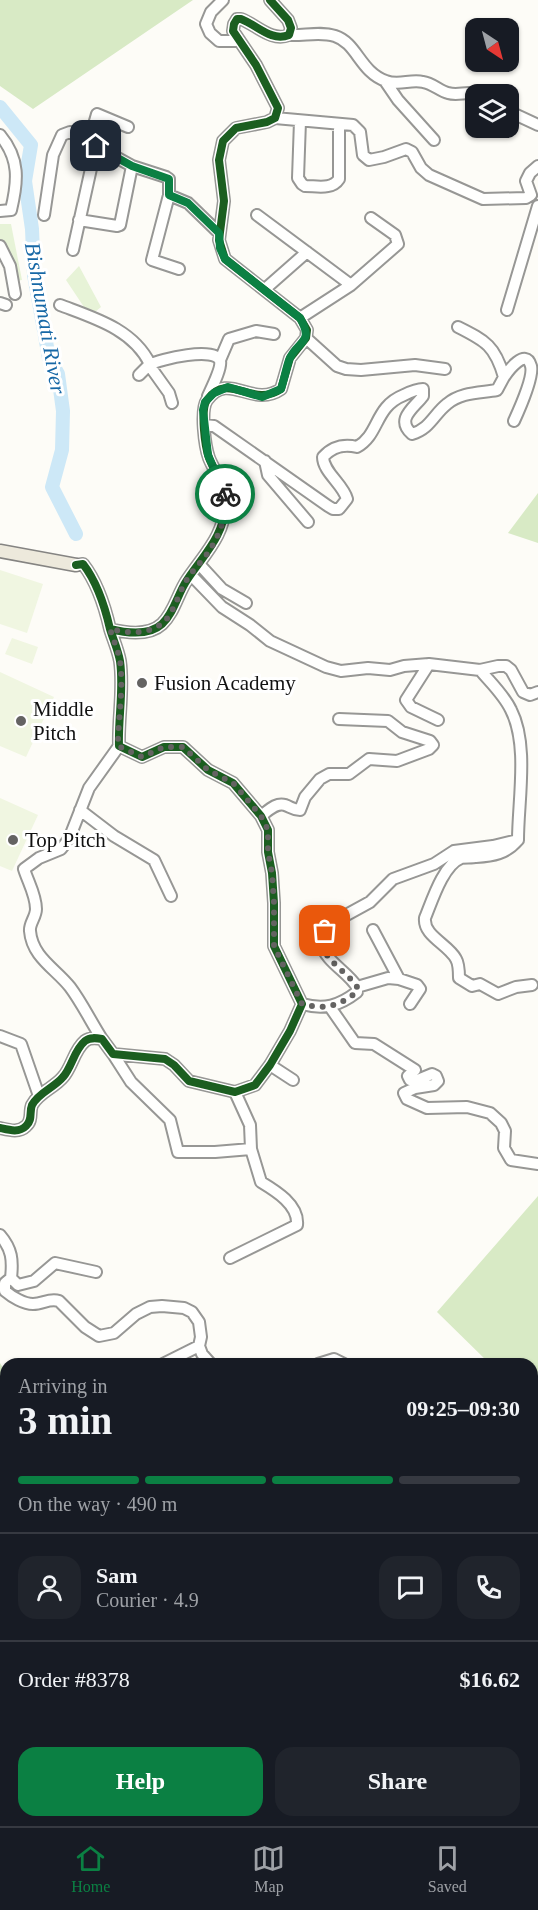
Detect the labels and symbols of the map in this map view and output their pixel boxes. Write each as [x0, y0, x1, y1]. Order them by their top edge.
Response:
north arrow [465, 18, 519, 72]
pin [70, 120, 121, 171]
water label: Bishnumati River [20, 240, 71, 396]
courier [195, 464, 255, 524]
place label: Fusion Academy [154, 671, 296, 695]
marker: Fusion Academy [135, 676, 149, 690]
place label: Middle Pitch [33, 697, 94, 745]
marker: Middle Pitch [14, 714, 28, 728]
place label: Top Pitch [25, 828, 106, 852]
marker: Top Pitch [6, 833, 20, 847]
pin [299, 905, 350, 956]

